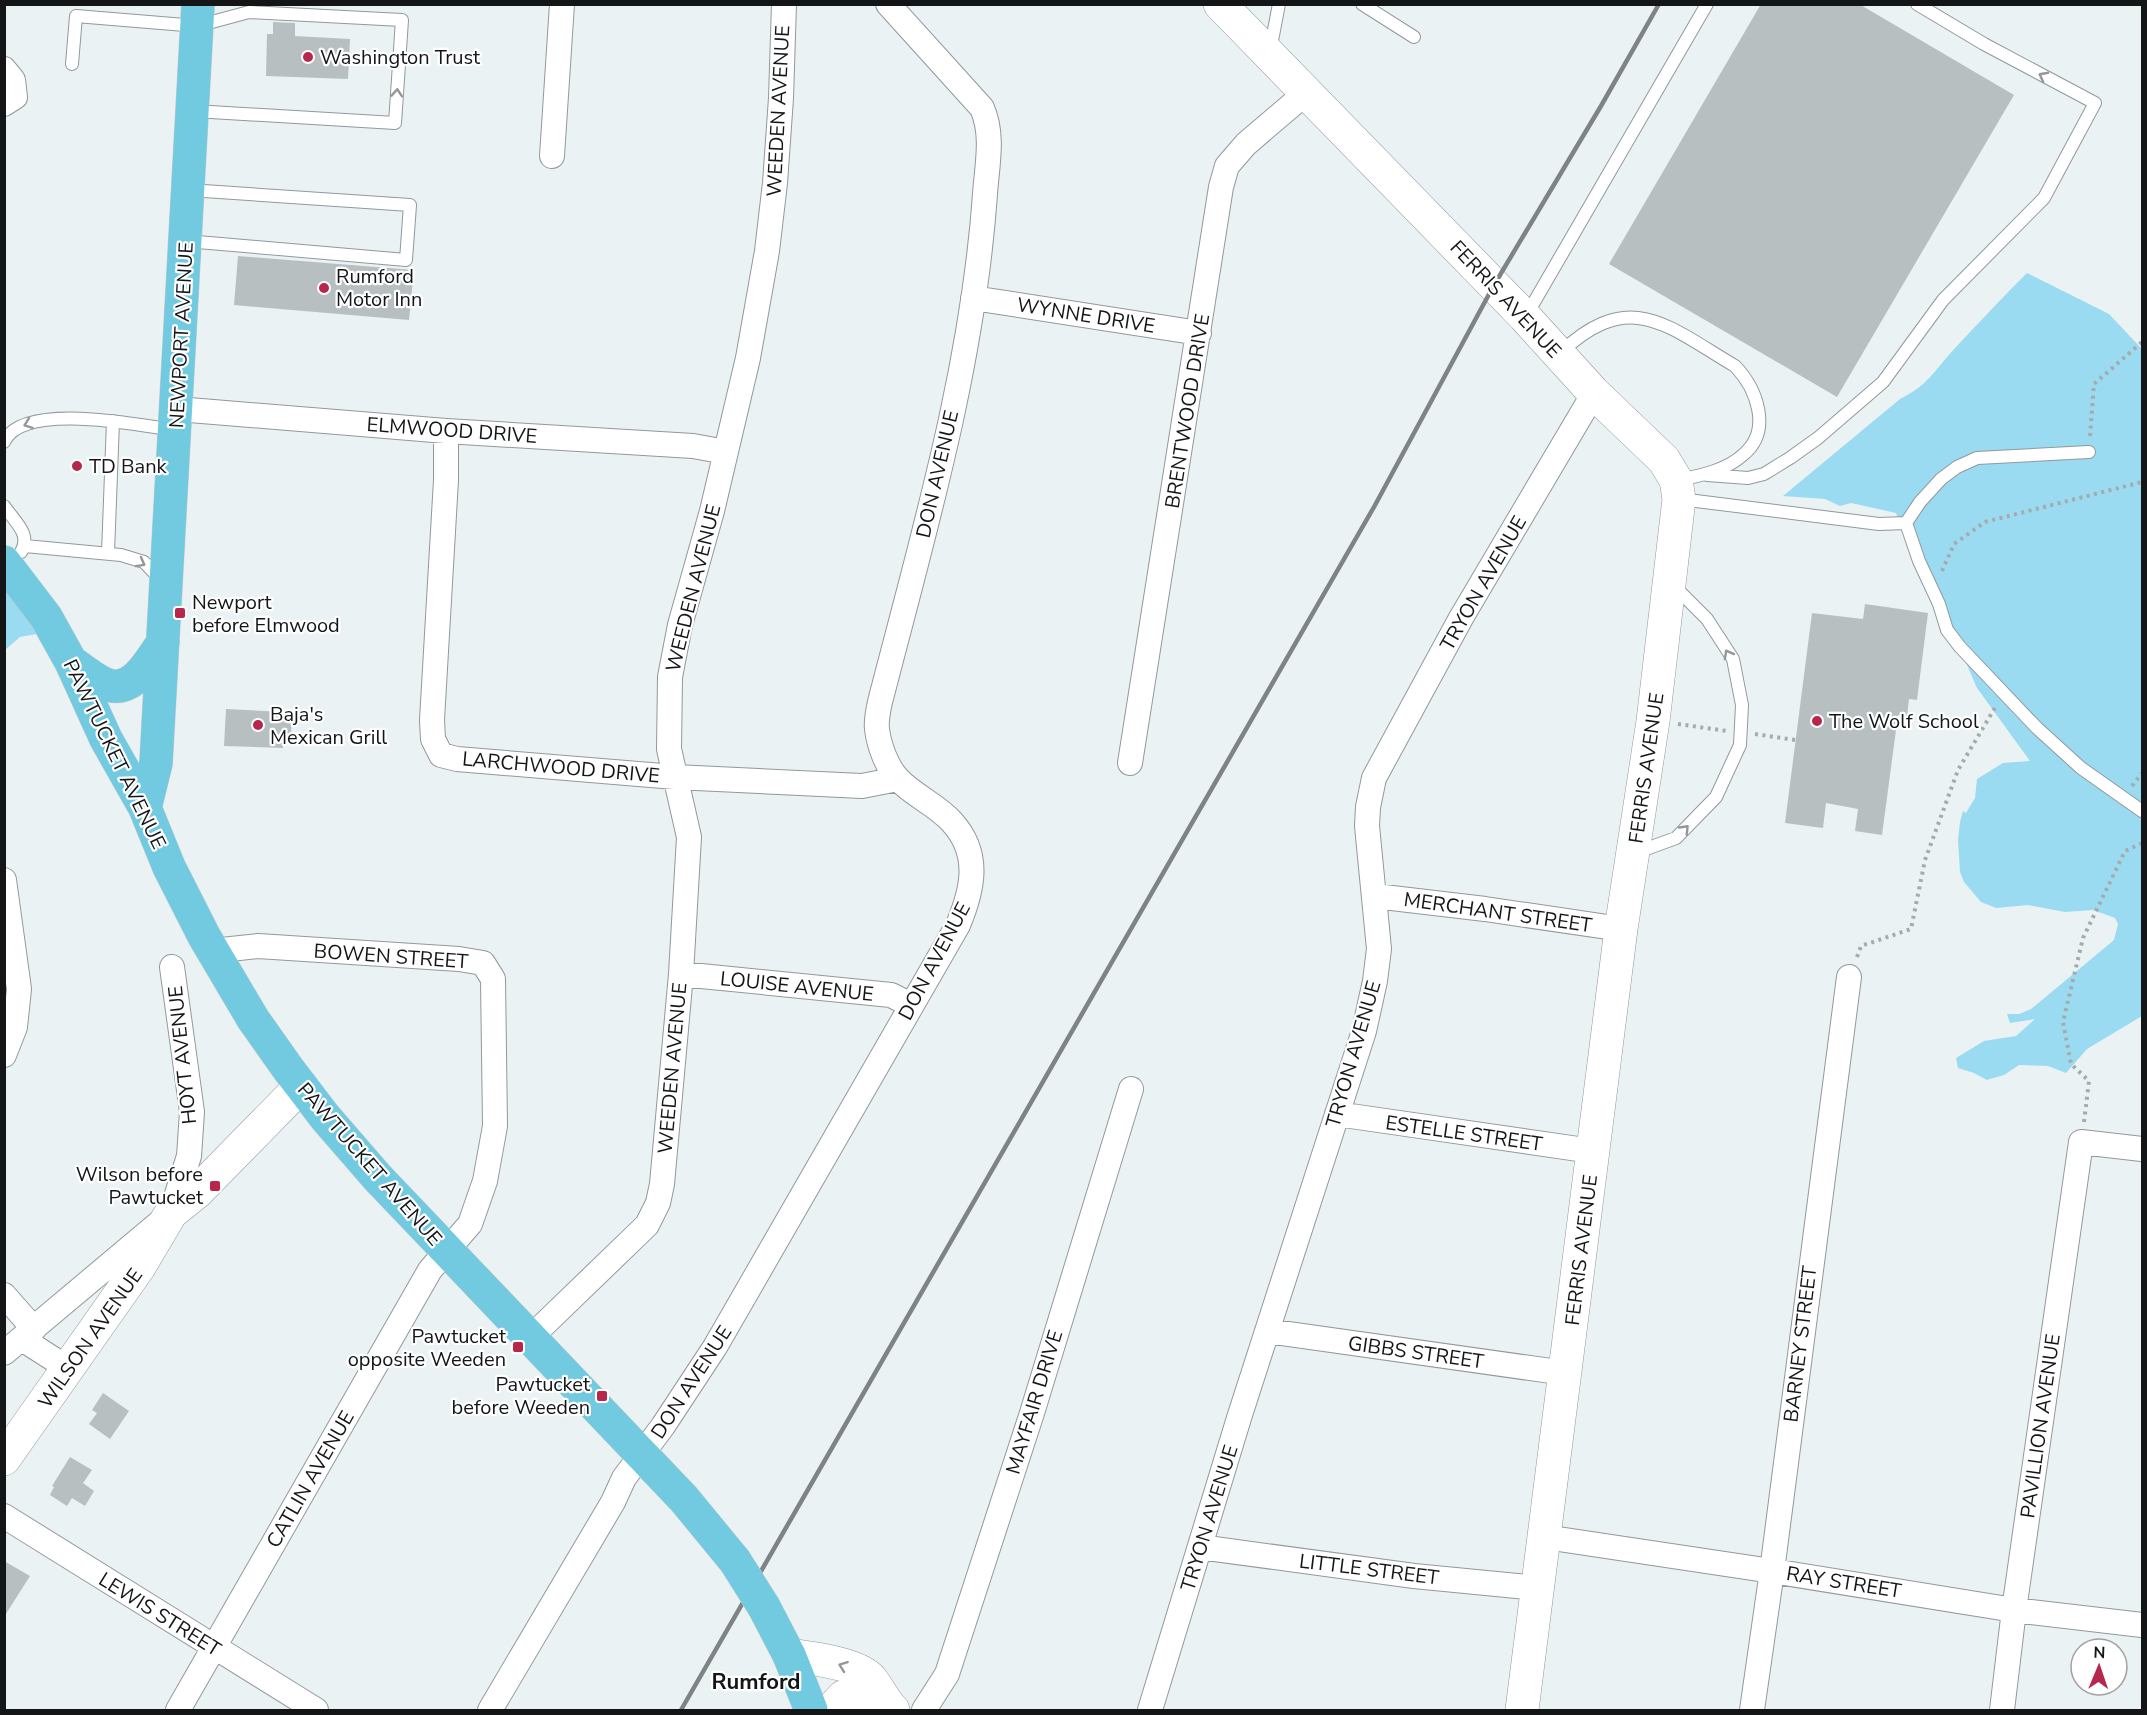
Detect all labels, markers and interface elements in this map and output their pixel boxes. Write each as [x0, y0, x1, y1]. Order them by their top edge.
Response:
street label: WEEDEN AVENUE [761, 25, 796, 197]
place label: Washington Trust [320, 44, 481, 71]
marker: Washington Trust [301, 50, 315, 64]
one-way arrow [2039, 72, 2050, 83]
one-way arrow [390, 89, 403, 98]
street label: FERRIS AVENUE [1444, 235, 1567, 364]
street label: NEWPORT AVENUE [163, 241, 200, 429]
place label: Rumford Motor Inn [336, 263, 422, 313]
marker: Rumford Motor Inn [317, 281, 331, 295]
street label: WYNNE DRIVE [1015, 291, 1157, 340]
street label: BRENTWOOD DRIVE [1159, 312, 1216, 510]
street label: DON AVENUE [910, 408, 965, 541]
street label: ELMWOOD DRIVE [366, 411, 538, 450]
one-way arrow [23, 417, 33, 430]
place label: TD Bank [89, 453, 167, 480]
marker: TD Bank [70, 459, 84, 473]
street label: WEEDEN AVENUE [660, 502, 727, 675]
street label: TRYON AVENUE [1434, 511, 1533, 656]
one-way arrow [135, 556, 145, 567]
place label: Newport before Elmwood [192, 589, 340, 639]
marker: Newport before Elmwood [173, 606, 187, 620]
one-way arrow [1724, 650, 1735, 660]
street label: PAWTUCKET AVENUE [57, 655, 172, 854]
street label: FERRIS AVENUE [1623, 691, 1670, 845]
place label: Baja's Mexican Grill [270, 701, 387, 751]
place label: The Wolf School [1829, 708, 1979, 735]
marker: The Wolf School [1810, 714, 1824, 728]
marker: Baja's Mexican Grill [251, 718, 265, 732]
street label: LARCHWOOD DRIVE [461, 745, 661, 790]
one-way arrow [1678, 825, 1689, 836]
street label: MERCHANT STREET [1402, 886, 1594, 939]
street label: DON AVENUE [892, 897, 977, 1025]
street label: BOWEN STREET [313, 938, 469, 975]
street label: LOUISE AVENUE [719, 965, 875, 1008]
street label: TRYON AVENUE [1320, 978, 1387, 1131]
street label: WEEDEN AVENUE [652, 981, 693, 1155]
street label: HOYT AVENUE [162, 984, 203, 1126]
street label: PAWTUCKET AVENUE [291, 1077, 448, 1252]
street label: ESTELLE STREET [1384, 1109, 1544, 1158]
place label: Wilson before Pawtucket [76, 1161, 204, 1211]
street label: FERRIS AVENUE [1559, 1173, 1604, 1327]
marker: Wilson before Pawtucket [208, 1179, 222, 1193]
street label: WILSON AVENUE [32, 1263, 149, 1414]
street label: BARNEY STREET [1778, 1264, 1823, 1424]
street label: DON AVENUE [645, 1320, 738, 1444]
place label: Pawtucket opposite Weeden [348, 1323, 507, 1373]
street label: MAYFAIR DRIVE [1000, 1327, 1069, 1478]
street label: GIBBS STREET [1346, 1330, 1485, 1375]
street label: PAVILLION AVENUE [2014, 1332, 2067, 1520]
marker: Pawtucket opposite Weeden [511, 1340, 525, 1354]
place label: Pawtucket before Weeden [452, 1371, 591, 1421]
marker: Pawtucket before Weeden [595, 1389, 609, 1403]
street label: CATLIN AVENUE [260, 1406, 361, 1553]
street label: TRYON AVENUE [1174, 1442, 1245, 1595]
street label: LITTLE STREET [1298, 1548, 1440, 1591]
street label: RAY STREET [1785, 1560, 1903, 1605]
street label: LEWIS STREET [93, 1566, 226, 1663]
north arrow [2069, 1637, 2129, 1697]
text: N [2093, 1642, 2106, 1664]
one-way arrow [838, 1660, 849, 1673]
district label: Rumford [711, 1667, 801, 1697]

